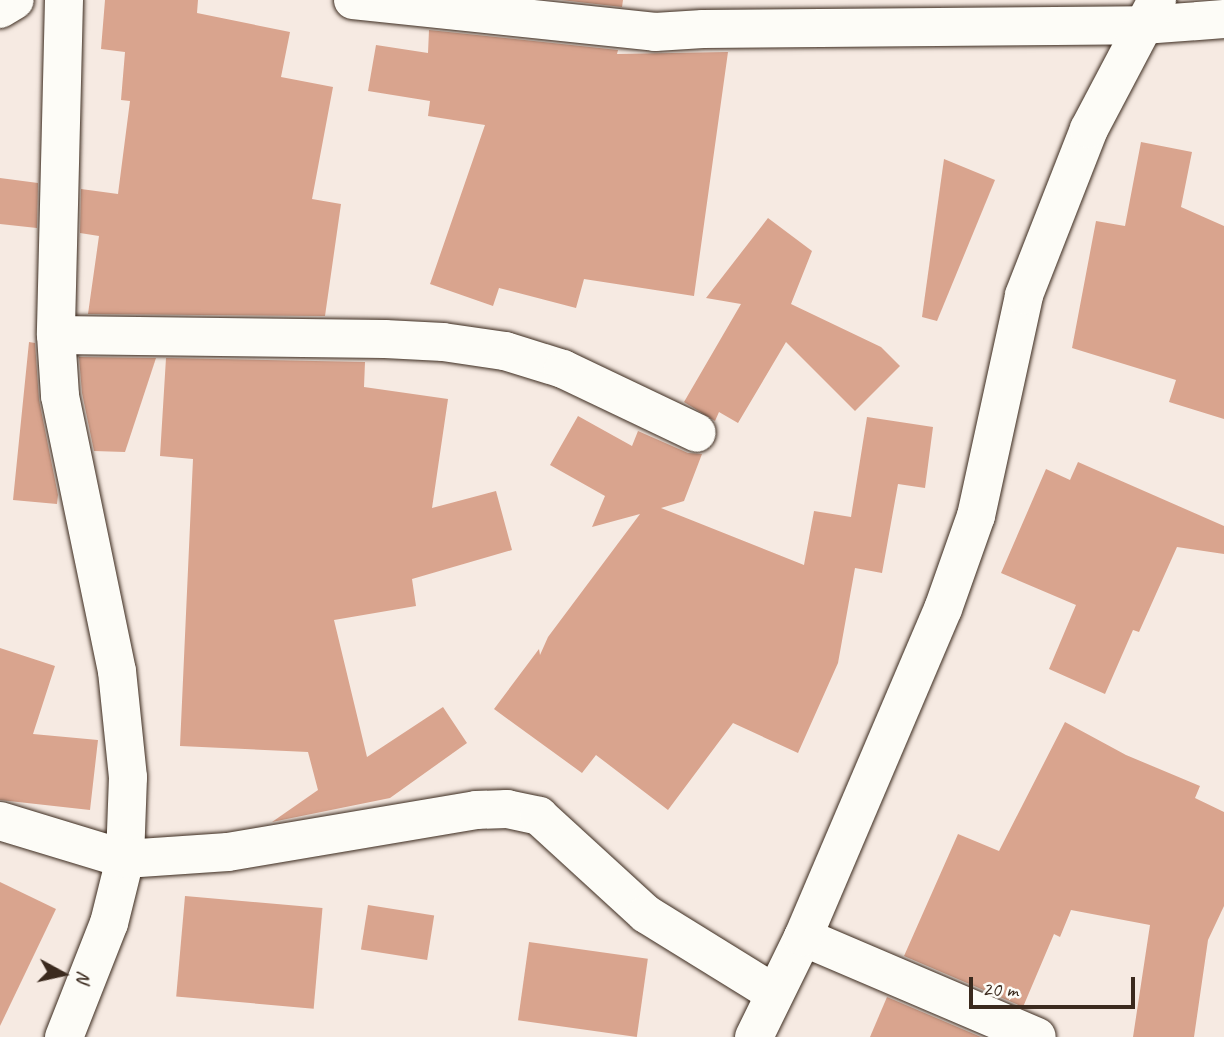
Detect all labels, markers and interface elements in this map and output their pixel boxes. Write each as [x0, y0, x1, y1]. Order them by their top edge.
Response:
north arrow [28, 939, 98, 1009]
scale bar [972, 964, 1138, 1008]
text: N [71, 969, 96, 984]
text: 20 m [982, 976, 1018, 1002]

